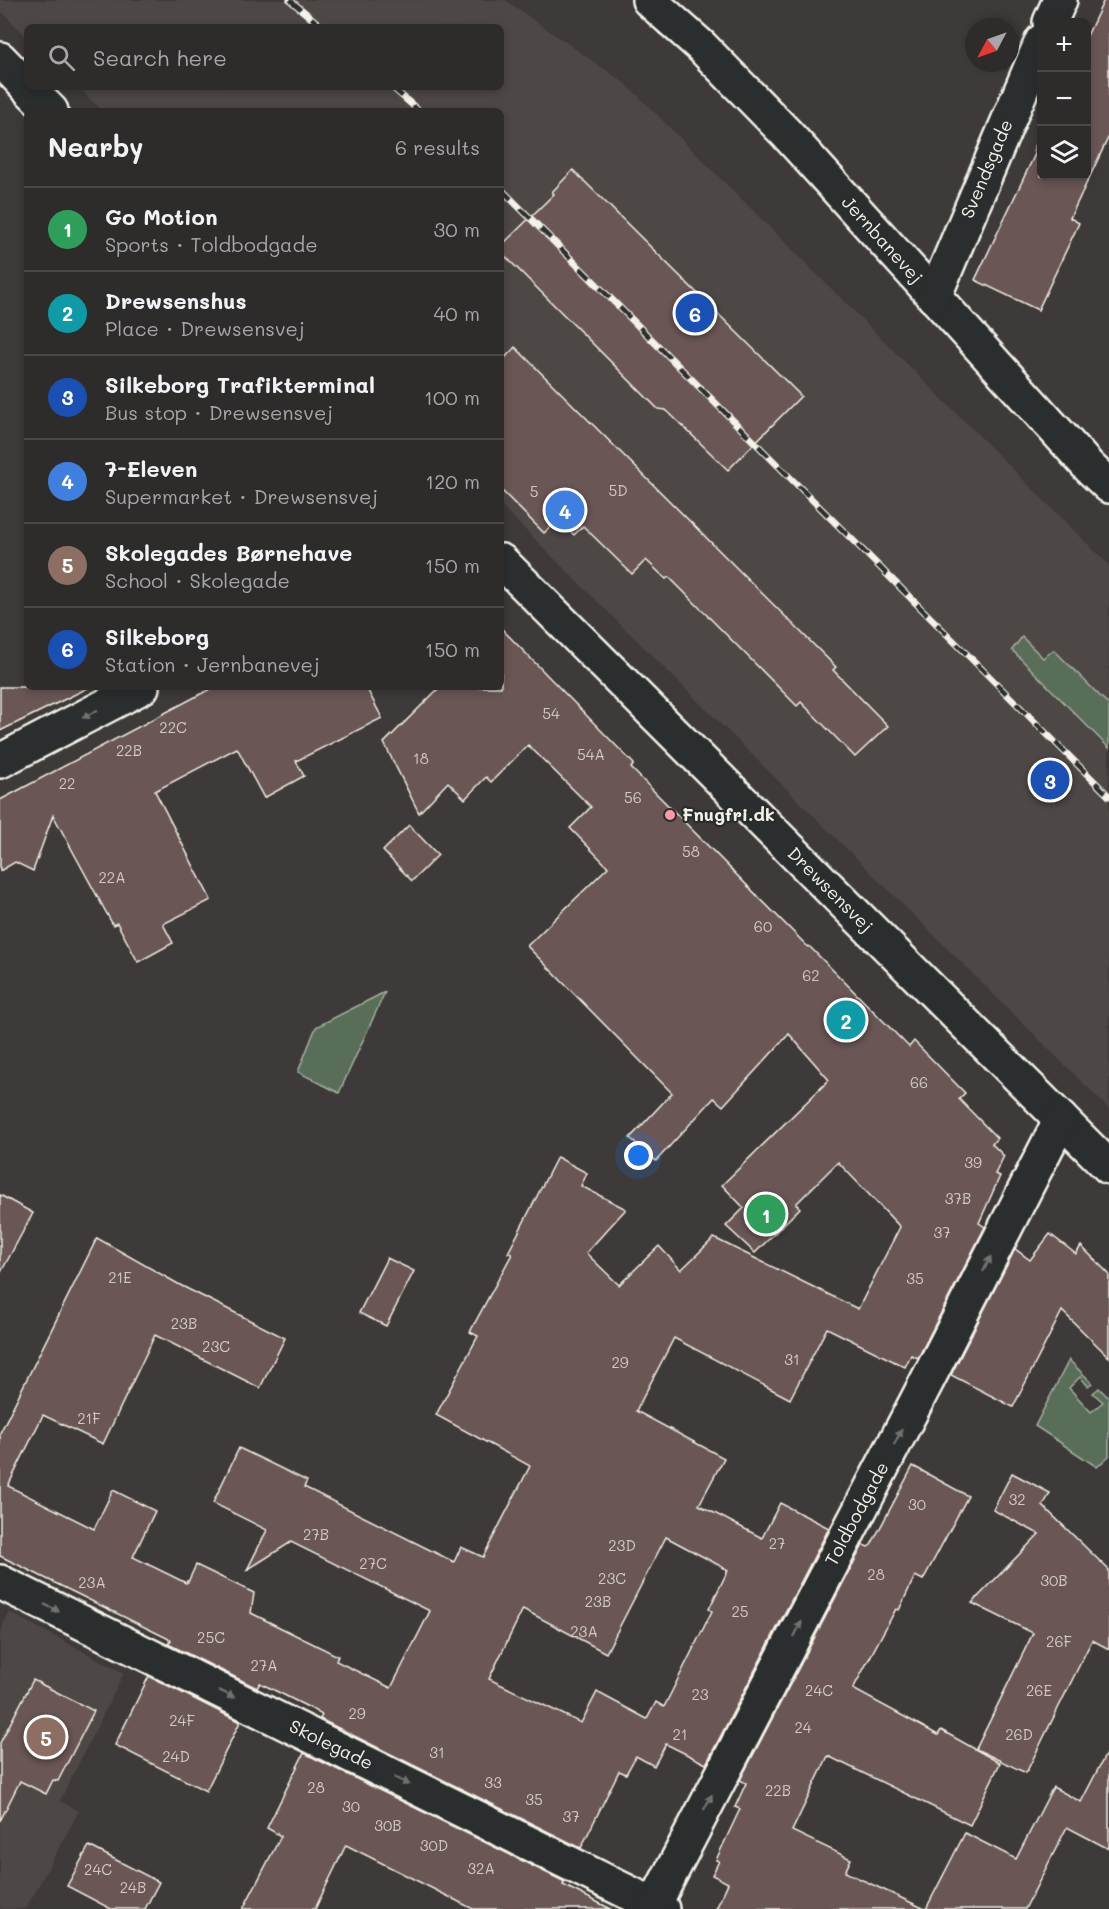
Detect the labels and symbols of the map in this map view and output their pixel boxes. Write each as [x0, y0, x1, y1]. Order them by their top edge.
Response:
north arrow [965, 18, 1019, 72]
street label: Svendsgade [954, 116, 1018, 222]
street label: Jernbanevej [837, 190, 929, 288]
pin: 6 [676, 290, 714, 336]
house number: 5D [608, 480, 628, 500]
house number: 5 [530, 481, 538, 501]
pin: 4 [546, 488, 584, 532]
house number: 54 [542, 703, 560, 723]
one-way arrow [81, 709, 98, 719]
house number: 22C [159, 717, 187, 737]
house number: 22B [116, 740, 142, 760]
house number: 54A [577, 744, 605, 764]
house number: 18 [413, 748, 429, 768]
pin: 3 [1030, 758, 1070, 802]
house number: 22 [59, 773, 75, 793]
house number: 56 [624, 787, 642, 807]
place label: Fnugfri.dk [682, 802, 775, 826]
marker: Fnugfri.dk [663, 808, 677, 822]
house number: 58 [682, 841, 700, 861]
street label: Drewsensvej [783, 841, 879, 937]
house number: 22A [98, 867, 126, 887]
house number: 60 [754, 916, 772, 936]
house number: 62 [802, 965, 820, 985]
pin: 2 [826, 998, 866, 1042]
house number: 66 [910, 1072, 928, 1092]
your location [624, 1141, 653, 1170]
house number: 39 [964, 1152, 982, 1172]
house number: 37B [945, 1188, 971, 1208]
pin: 1 [746, 1192, 786, 1236]
house number: 37 [933, 1222, 951, 1242]
one-way arrow [982, 1255, 991, 1272]
house number: 21E [108, 1267, 132, 1287]
house number: 35 [906, 1268, 924, 1288]
house number: 23B [171, 1313, 197, 1333]
house number: 23C [202, 1336, 230, 1356]
house number: 31 [784, 1349, 800, 1369]
house number: 29 [611, 1352, 629, 1372]
house number: 21F [77, 1408, 101, 1428]
one-way arrow [892, 1428, 902, 1446]
street label: Toldbodgade [819, 1457, 894, 1570]
house number: 32 [1008, 1489, 1026, 1509]
house number: 30 [908, 1494, 926, 1514]
house number: 27B [303, 1524, 329, 1544]
house number: 27 [769, 1533, 785, 1553]
house number: 23D [608, 1535, 636, 1555]
house number: 27C [359, 1553, 387, 1573]
house number: 28 [867, 1564, 885, 1584]
house number: 23C [598, 1568, 626, 1588]
house number: 30B [1040, 1570, 1068, 1590]
house number: 23A [78, 1572, 106, 1592]
house number: 23B [585, 1591, 611, 1611]
house number: 25 [731, 1601, 749, 1621]
one-way arrow [44, 1603, 61, 1613]
one-way arrow [793, 1620, 802, 1637]
house number: 23A [570, 1621, 598, 1641]
house number: 25C [197, 1627, 225, 1647]
house number: 26F [1046, 1631, 1072, 1651]
house number: 27A [250, 1655, 278, 1675]
house number: 24C [805, 1680, 833, 1700]
house number: 26E [1026, 1680, 1052, 1700]
house number: 23 [691, 1684, 709, 1704]
one-way arrow [219, 1689, 236, 1699]
house number: 29 [348, 1703, 366, 1723]
house number: 24F [169, 1710, 195, 1730]
pin: 5 [26, 1714, 66, 1760]
street label: Skolegade [286, 1714, 377, 1775]
house number: 24 [794, 1717, 812, 1737]
house number: 21 [672, 1724, 688, 1744]
house number: 26D [1005, 1724, 1033, 1744]
house number: 31 [429, 1742, 445, 1762]
house number: 24D [162, 1746, 190, 1766]
house number: 33 [484, 1772, 502, 1792]
one-way arrow [394, 1776, 411, 1785]
house number: 28 [307, 1777, 325, 1797]
house number: 22B [765, 1780, 791, 1800]
house number: 35 [525, 1789, 543, 1809]
one-way arrow [703, 1793, 713, 1810]
house number: 30 [342, 1796, 360, 1816]
house number: 37 [562, 1806, 580, 1826]
house number: 30B [374, 1815, 402, 1835]
house number: 30D [420, 1835, 448, 1855]
house number: 32A [467, 1858, 495, 1878]
house number: 24C [84, 1859, 112, 1879]
house number: 24B [120, 1877, 146, 1897]

